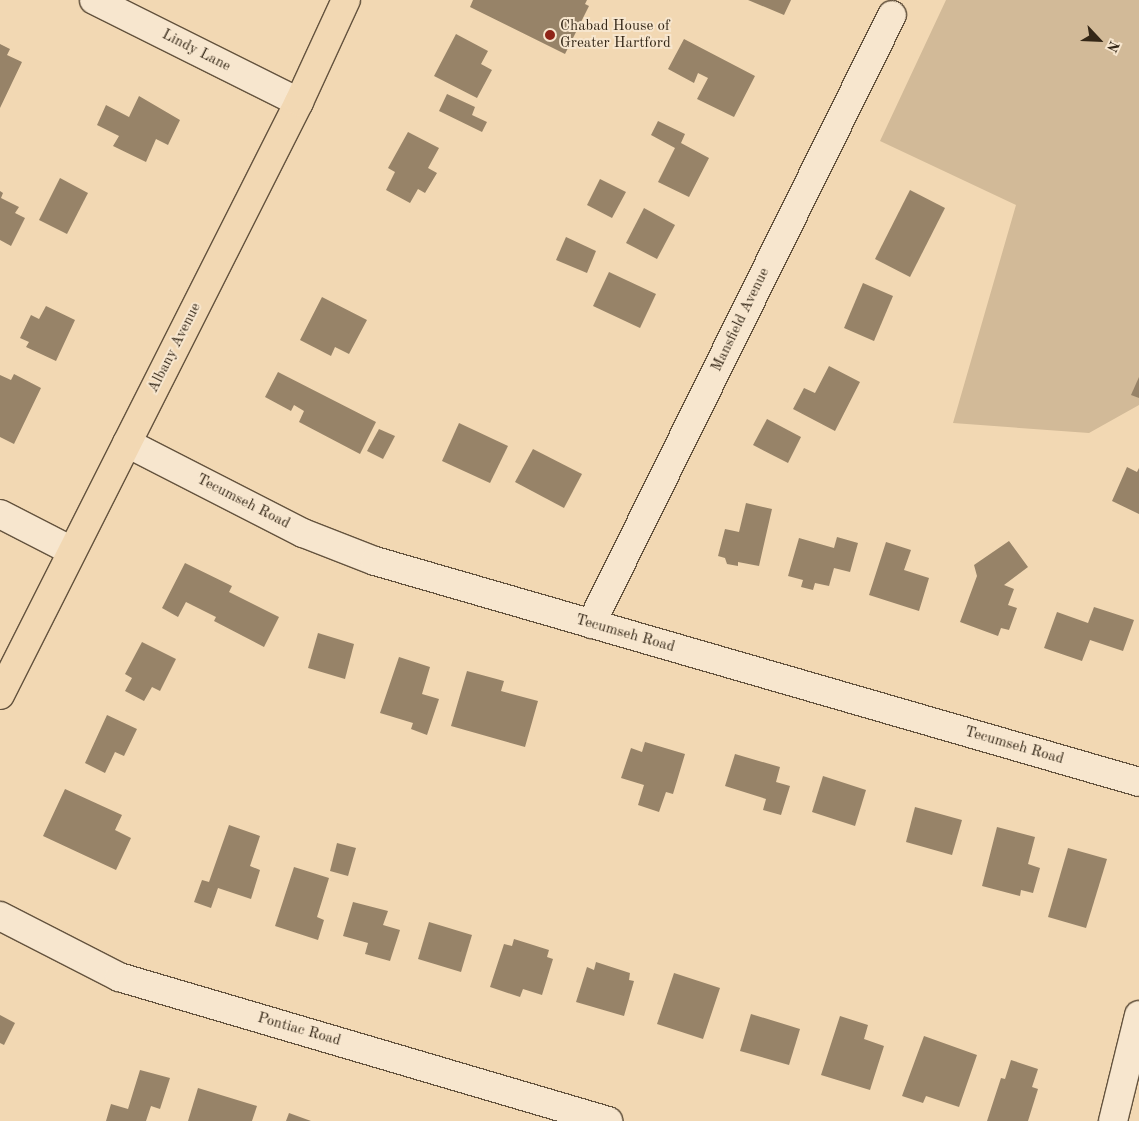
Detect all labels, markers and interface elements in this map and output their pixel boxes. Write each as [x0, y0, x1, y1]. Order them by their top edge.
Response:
north arrow [1074, 15, 1124, 65]
place label: Chabad House of Greater Hartford [560, 17, 671, 52]
street label: Lindy Lane [159, 26, 233, 76]
marker: Chabad House of Greater Hartford [544, 29, 556, 41]
text: N [1104, 39, 1121, 54]
street label: Mansfield Avenue [708, 265, 774, 375]
street label: Albany Avenue [145, 300, 205, 396]
street label: Tecumseh Road [193, 471, 293, 533]
street label: Tecumseh Road [573, 611, 677, 657]
street label: Tecumseh Road [962, 723, 1066, 769]
street label: Pontiac Road [255, 1010, 343, 1050]

